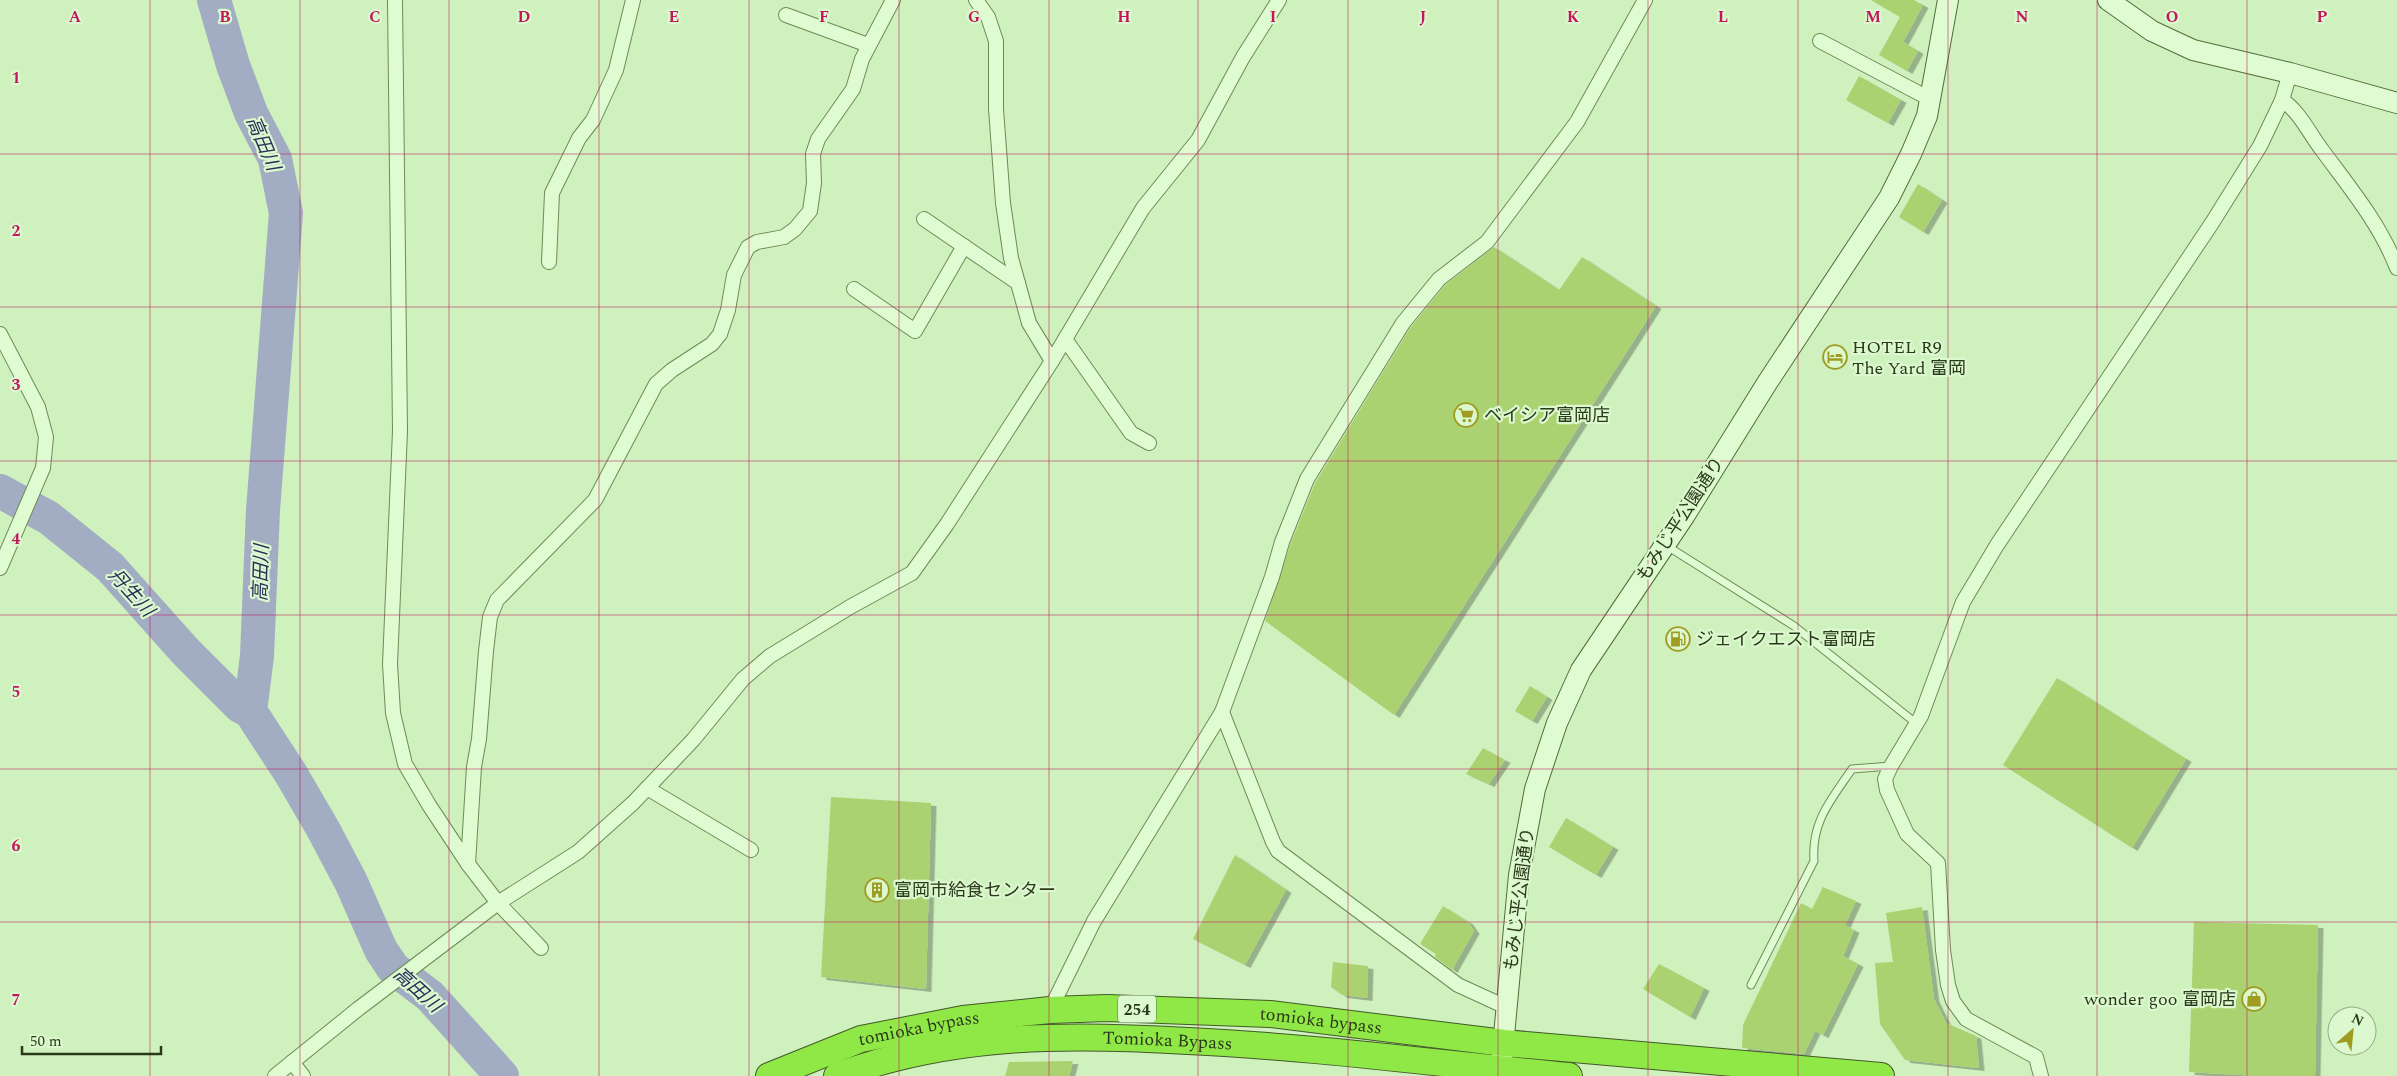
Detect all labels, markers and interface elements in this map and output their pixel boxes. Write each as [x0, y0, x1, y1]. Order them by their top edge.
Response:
text: A [69, 5, 82, 29]
text: B [219, 5, 231, 29]
text: C [369, 5, 381, 29]
text: D [518, 5, 531, 29]
text: E [669, 5, 679, 29]
text: F [819, 5, 829, 29]
text: G [968, 5, 980, 29]
text: H [1117, 5, 1131, 29]
text: I [1270, 5, 1276, 29]
text: J [1420, 5, 1427, 29]
text: K [1567, 5, 1580, 29]
text: L [1718, 5, 1728, 29]
text: M [1865, 5, 1881, 29]
text: N [2015, 5, 2029, 29]
text: O [2166, 5, 2178, 29]
text: P [2317, 5, 2328, 29]
text: 1 [12, 66, 20, 90]
water label: 高田川 [238, 112, 288, 177]
text: 2 [12, 219, 21, 243]
place label: HOTEL R9 The Yard 富岡 [1852, 334, 1966, 382]
hotel icon: HOTEL R9 The Yard 富岡 [1822, 344, 1848, 370]
text: 3 [12, 373, 21, 397]
supermarket icon: ベイシア富岡店 [1453, 402, 1479, 428]
place label: ベイシア富岡店 [1484, 402, 1610, 429]
street label: もみじ平公園通り [1630, 452, 1731, 587]
text: 4 [12, 527, 21, 551]
water label: 高田川 [246, 542, 277, 602]
water label: 丹生川 [101, 562, 162, 625]
fuel station icon: ジェイクエスト富岡店 [1665, 626, 1691, 652]
place label: ジェイクエスト富岡店 [1696, 626, 1876, 653]
text: 5 [12, 680, 20, 704]
street label: もみじ平公園通り [1497, 826, 1542, 972]
text: 6 [12, 834, 21, 858]
building icon: 富岡市給食センター [864, 877, 890, 903]
place label: 富岡市給食センター [894, 877, 1056, 904]
water label: 高田川 [386, 960, 449, 1021]
place label: wonder goo 富岡店 [2083, 986, 2236, 1013]
shop icon: wonder goo 富岡店 [2241, 986, 2267, 1012]
text: 7 [12, 988, 21, 1012]
road number: 254 [1118, 996, 1156, 1022]
street label: tomioka bypass [1259, 1001, 1384, 1042]
street label: tomioka bypass [856, 1004, 981, 1053]
north arrow [2327, 1006, 2377, 1056]
text: N [2348, 1008, 2368, 1032]
scale bar [22, 1024, 161, 1056]
street label: Tomioka Bypass [1102, 1025, 1233, 1057]
text: 50 m [30, 1030, 62, 1053]

